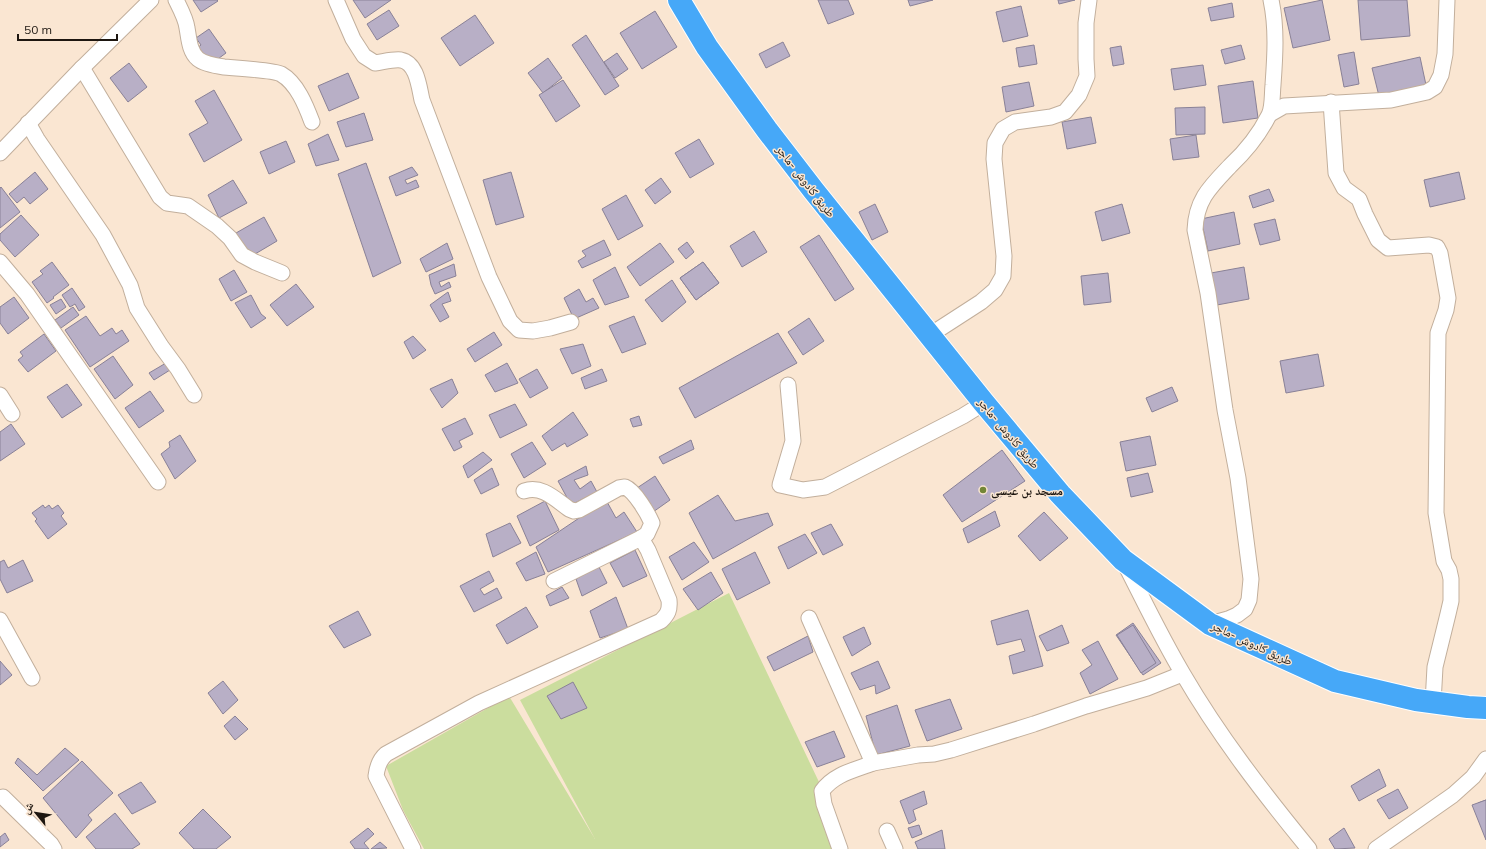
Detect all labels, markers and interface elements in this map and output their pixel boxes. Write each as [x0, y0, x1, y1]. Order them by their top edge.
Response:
scale bar [18, 16, 117, 42]
text: 50 m [24, 22, 52, 37]
street label: طريق كادوش -ماجر [772, 141, 839, 220]
street label: طريق كادوش -ماجر [974, 394, 1043, 472]
place label: مسجد بن عيسى [991, 483, 1063, 499]
marker: مسجد بن عيسى [978, 485, 988, 495]
street label: طريق كادوش -ماجر [1208, 617, 1295, 669]
north arrow [16, 793, 56, 833]
text: ش [18, 799, 37, 817]

